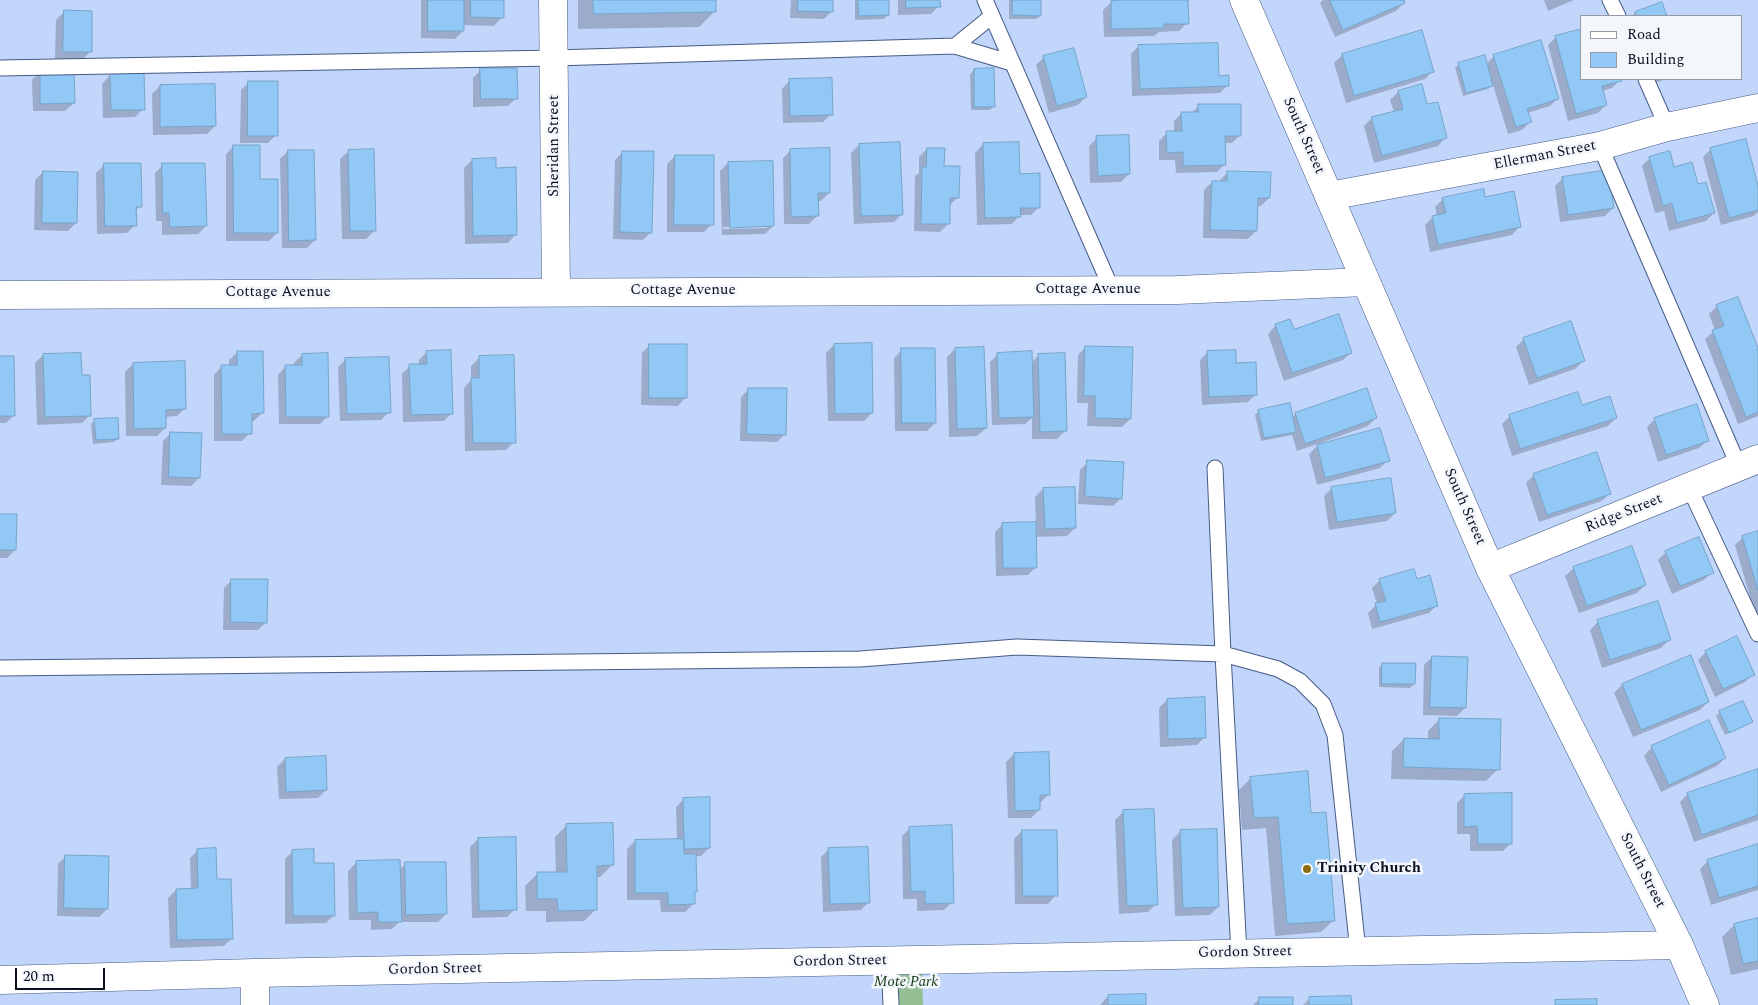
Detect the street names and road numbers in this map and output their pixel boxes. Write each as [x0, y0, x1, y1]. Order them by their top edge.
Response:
street label: Sheridan Street [546, 95, 564, 197]
street label: South Street [1278, 95, 1328, 177]
street label: Ellerman Street [1492, 137, 1598, 175]
street label: Cottage Avenue [1035, 281, 1141, 299]
street label: Cottage Avenue [630, 282, 736, 300]
street label: Cottage Avenue [225, 284, 331, 302]
street label: South Street [1439, 466, 1489, 548]
street label: Ridge Street [1583, 490, 1665, 538]
street label: South Street [1615, 830, 1669, 912]
street label: Gordon Street [1198, 943, 1292, 963]
street label: Gordon Street [793, 952, 887, 972]
street label: Gordon Street [388, 960, 482, 980]

